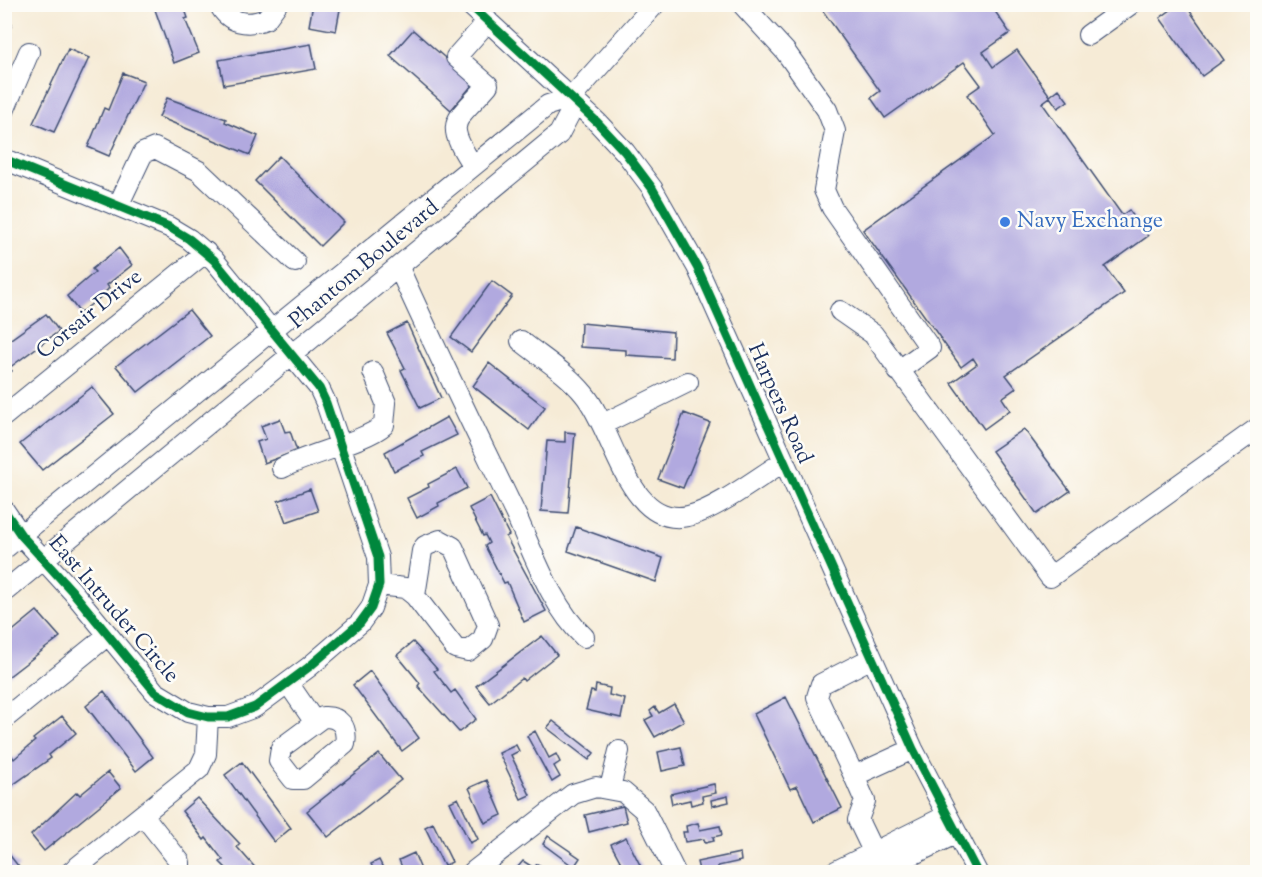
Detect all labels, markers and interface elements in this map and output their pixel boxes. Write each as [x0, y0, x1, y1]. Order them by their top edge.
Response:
street label: Phantom Boulevard [283, 193, 447, 337]
place label: Navy Exchange [1017, 206, 1163, 238]
marker: Navy Exchange [998, 215, 1012, 229]
street label: Corsair Drive [30, 262, 150, 368]
street label: Harpers Road [738, 339, 820, 469]
street label: East Intruder Circle [40, 529, 186, 691]

